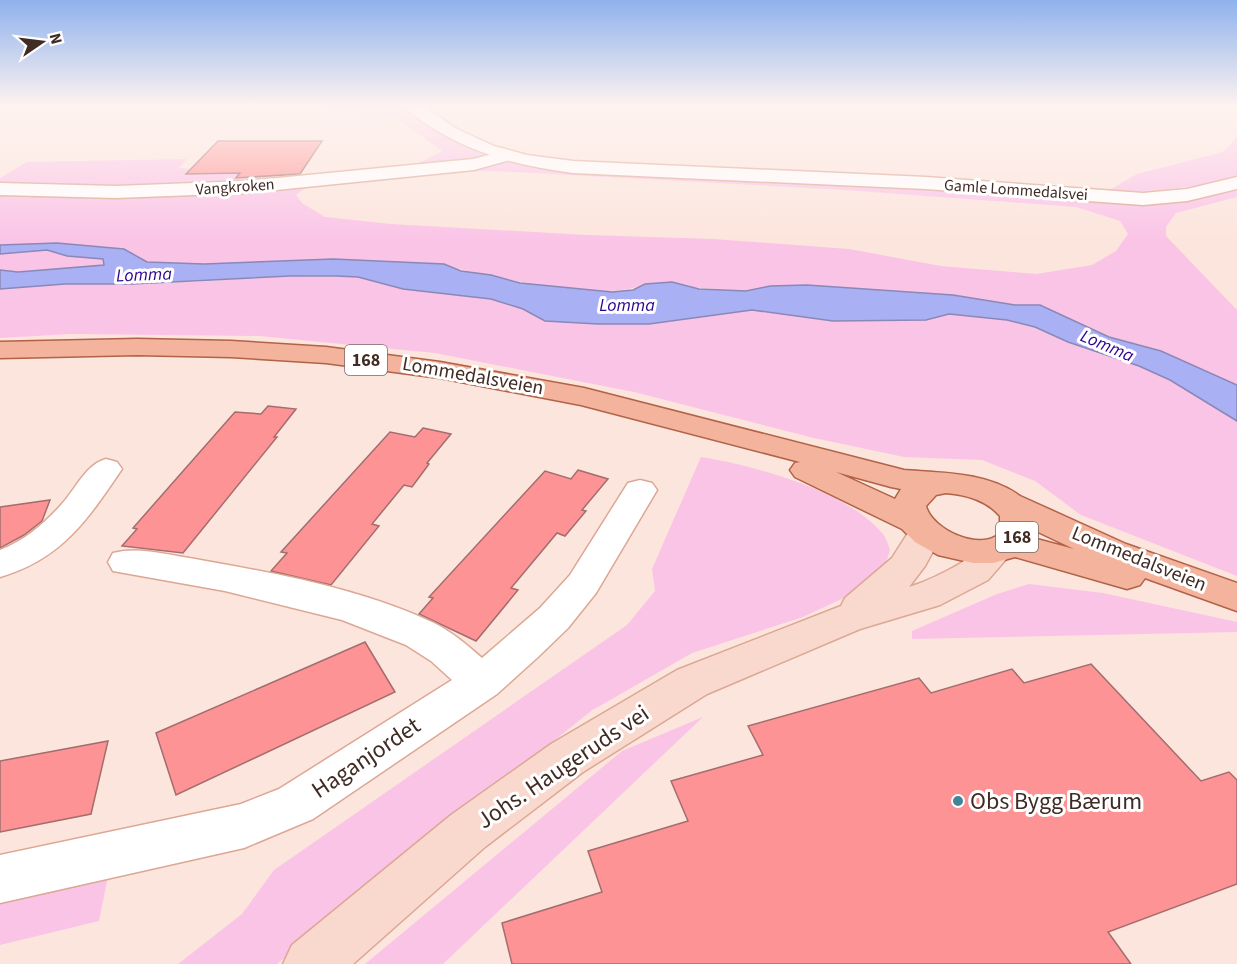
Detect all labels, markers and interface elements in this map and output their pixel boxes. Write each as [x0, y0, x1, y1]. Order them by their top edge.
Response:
north arrow [12, 12, 72, 72]
text: N [44, 31, 68, 46]
street label: Vangkroken [195, 173, 275, 201]
street label: Gamle Lommedalsvei [943, 174, 1089, 206]
water label: Lomma [116, 262, 173, 288]
water label: Lomma [599, 293, 655, 318]
water label: Lomma [1076, 324, 1138, 369]
road number: 168 [345, 345, 387, 375]
street label: Lommedalsveien [400, 350, 546, 402]
street label: Lommedalsveien [1067, 519, 1211, 599]
road number: 168 [996, 522, 1038, 552]
street label: Johs. Haugeruds vei [470, 696, 656, 838]
street label: Haganjordet [304, 709, 428, 807]
place label: Obs Bygg Bærum [970, 784, 1142, 819]
marker: Obs Bygg Bærum [951, 794, 965, 808]

